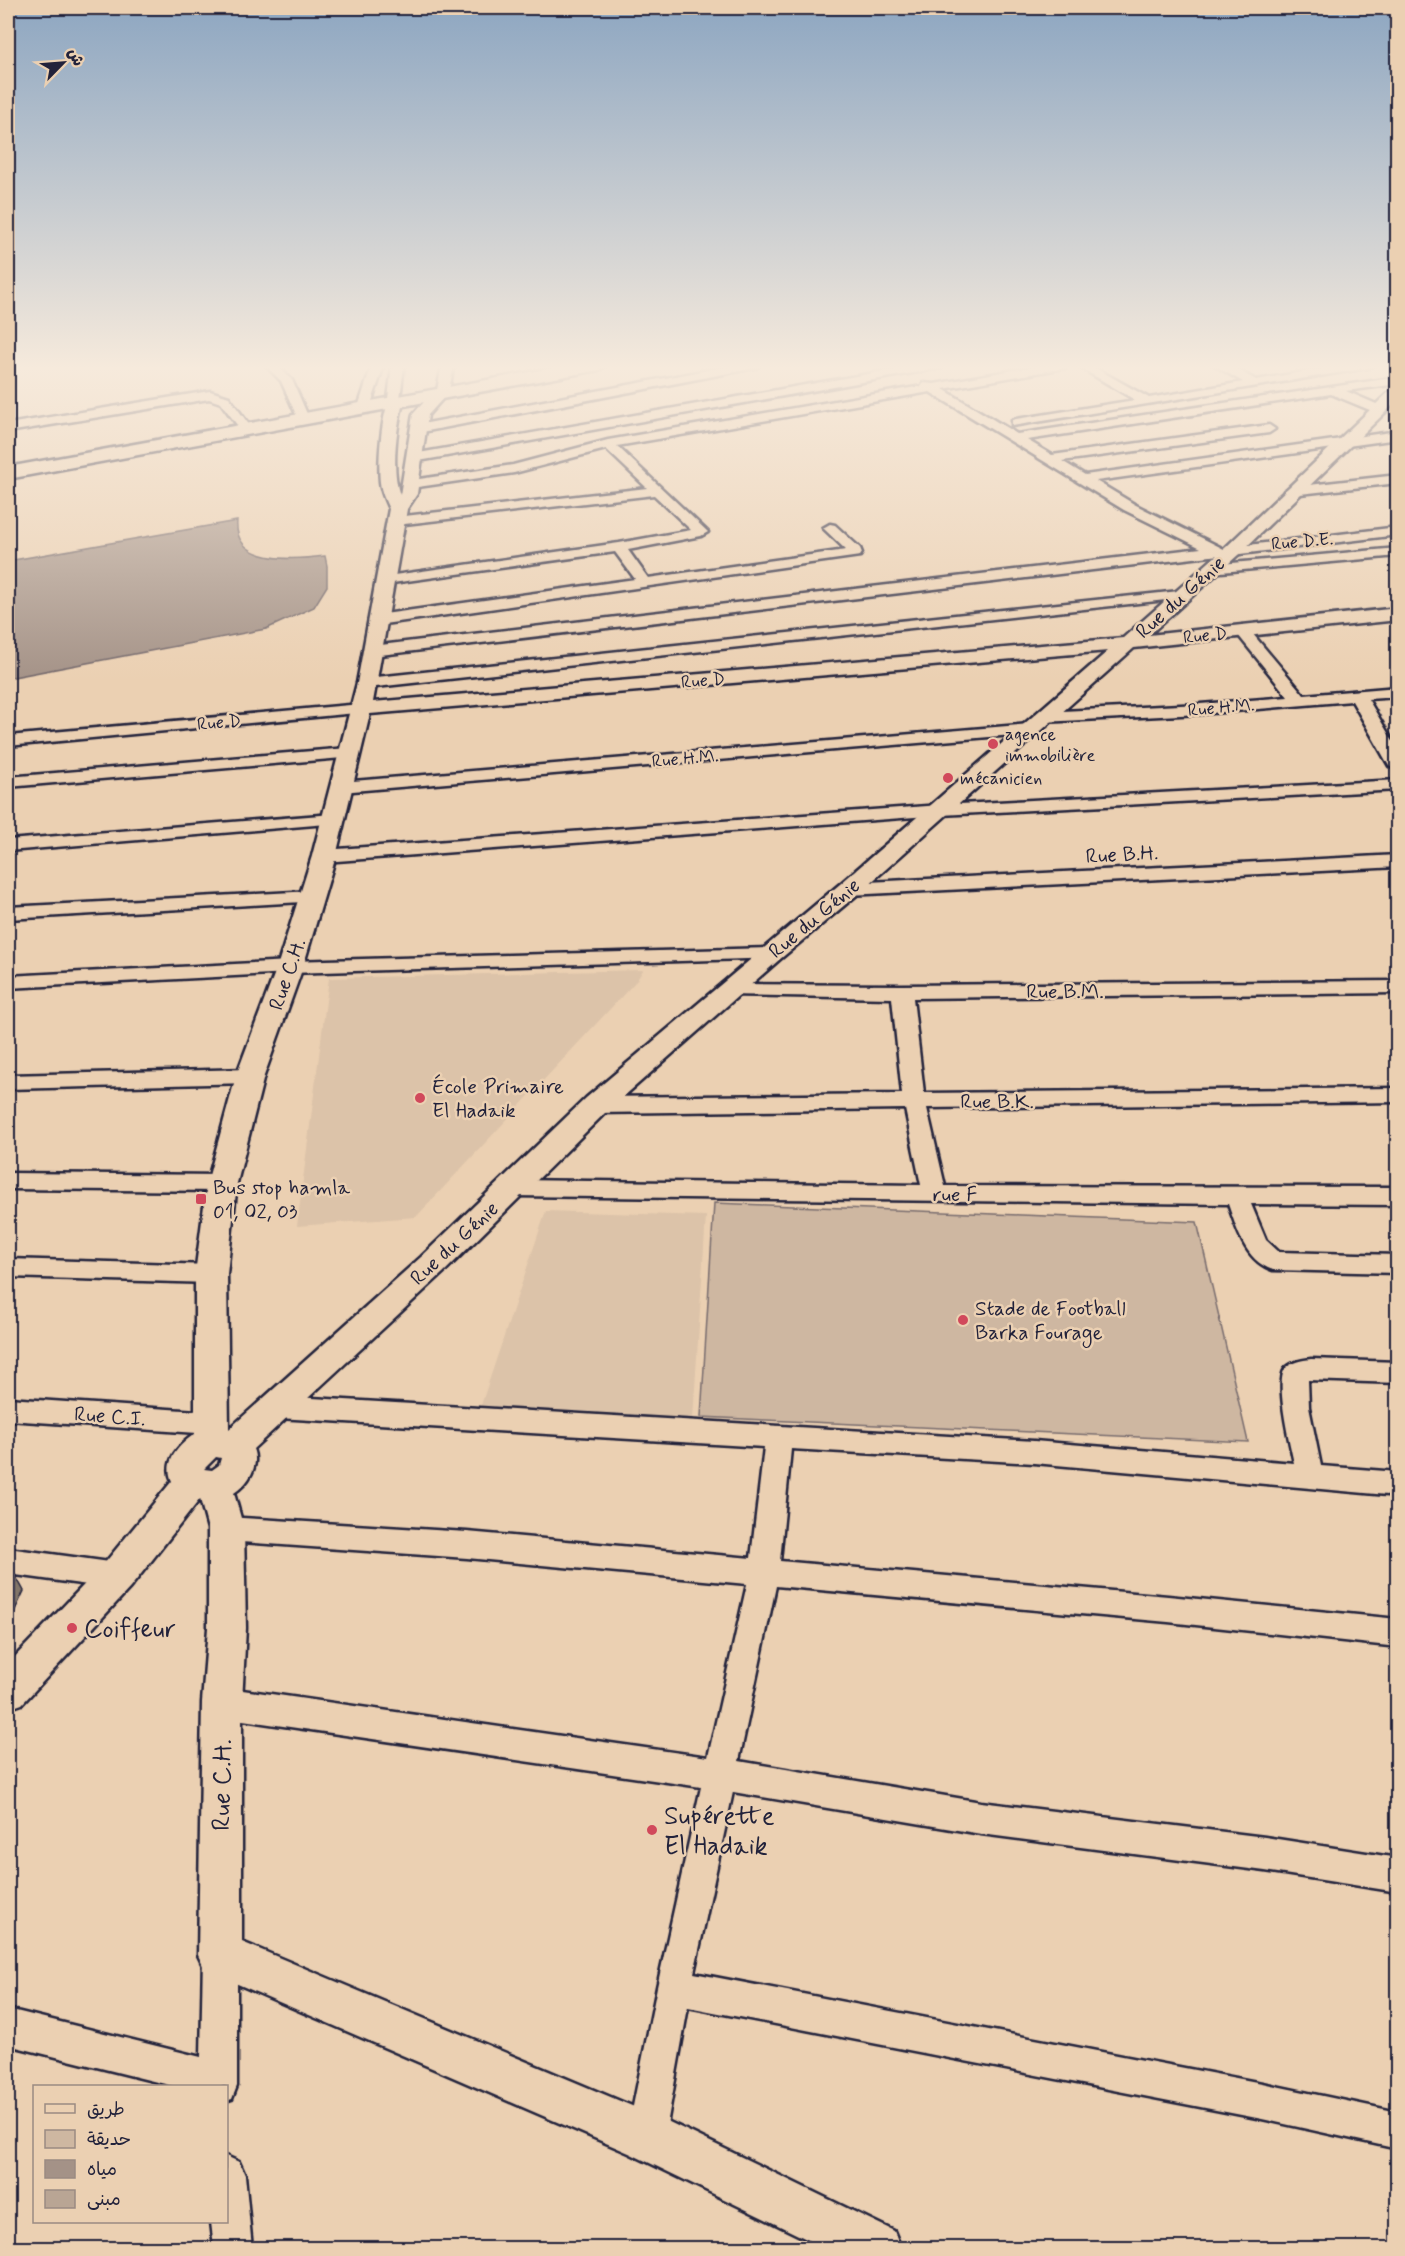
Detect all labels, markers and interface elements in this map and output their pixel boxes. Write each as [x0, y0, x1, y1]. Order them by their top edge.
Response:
north arrow [33, 33, 93, 93]
text: ش [62, 45, 88, 70]
street label: Rue D.E. [1270, 527, 1334, 557]
street label: Rue du Génie [1130, 550, 1232, 646]
street label: Rue D [1182, 622, 1228, 650]
street label: Rue D [680, 667, 726, 695]
street label: Rue H.M. [1187, 693, 1255, 723]
street label: Rue D [196, 709, 242, 737]
place label: agence immobilière [1005, 723, 1096, 768]
marker: agence immobilière [986, 737, 1000, 751]
street label: Rue H.M. [651, 744, 719, 774]
place label: mécanicien [960, 767, 1042, 791]
marker: mécanicien [941, 771, 955, 785]
street label: Rue B.H. [1085, 839, 1159, 871]
street label: Rue du Génie [763, 872, 866, 965]
street label: Rue C.H. [263, 935, 313, 1014]
street label: Rue B.M. [1026, 978, 1104, 1006]
place label: École Primaire El Hadaik [432, 1073, 564, 1125]
street label: Rue B.K. [960, 1088, 1034, 1116]
marker: École Primaire El Hadaik [413, 1091, 427, 1105]
place label: Bus stop hamla 01, 02, 03 [213, 1174, 350, 1226]
street label: rue F [933, 1181, 977, 1209]
marker: Bus stop hamla 01, 02, 03 [194, 1192, 208, 1206]
street label: Rue du Génie [404, 1195, 505, 1292]
place label: Stade de Football Barka Fourage [975, 1295, 1126, 1348]
marker: Stade de Football Barka Fourage [956, 1313, 970, 1327]
street label: Rue C.I. [73, 1401, 147, 1433]
place label: Coiffeur [84, 1613, 176, 1647]
marker: Coiffeur [65, 1621, 79, 1635]
street label: Rue C.H. [205, 1739, 241, 1831]
place label: Supérette El Hadaik [664, 1800, 775, 1864]
marker: Supérette El Hadaik [645, 1823, 659, 1837]
legend [33, 2085, 228, 2223]
text: طريق [87, 2098, 125, 2122]
text: حديقة [87, 2128, 131, 2152]
text: مياه [87, 2158, 117, 2182]
text: مبنى [87, 2188, 121, 2212]

